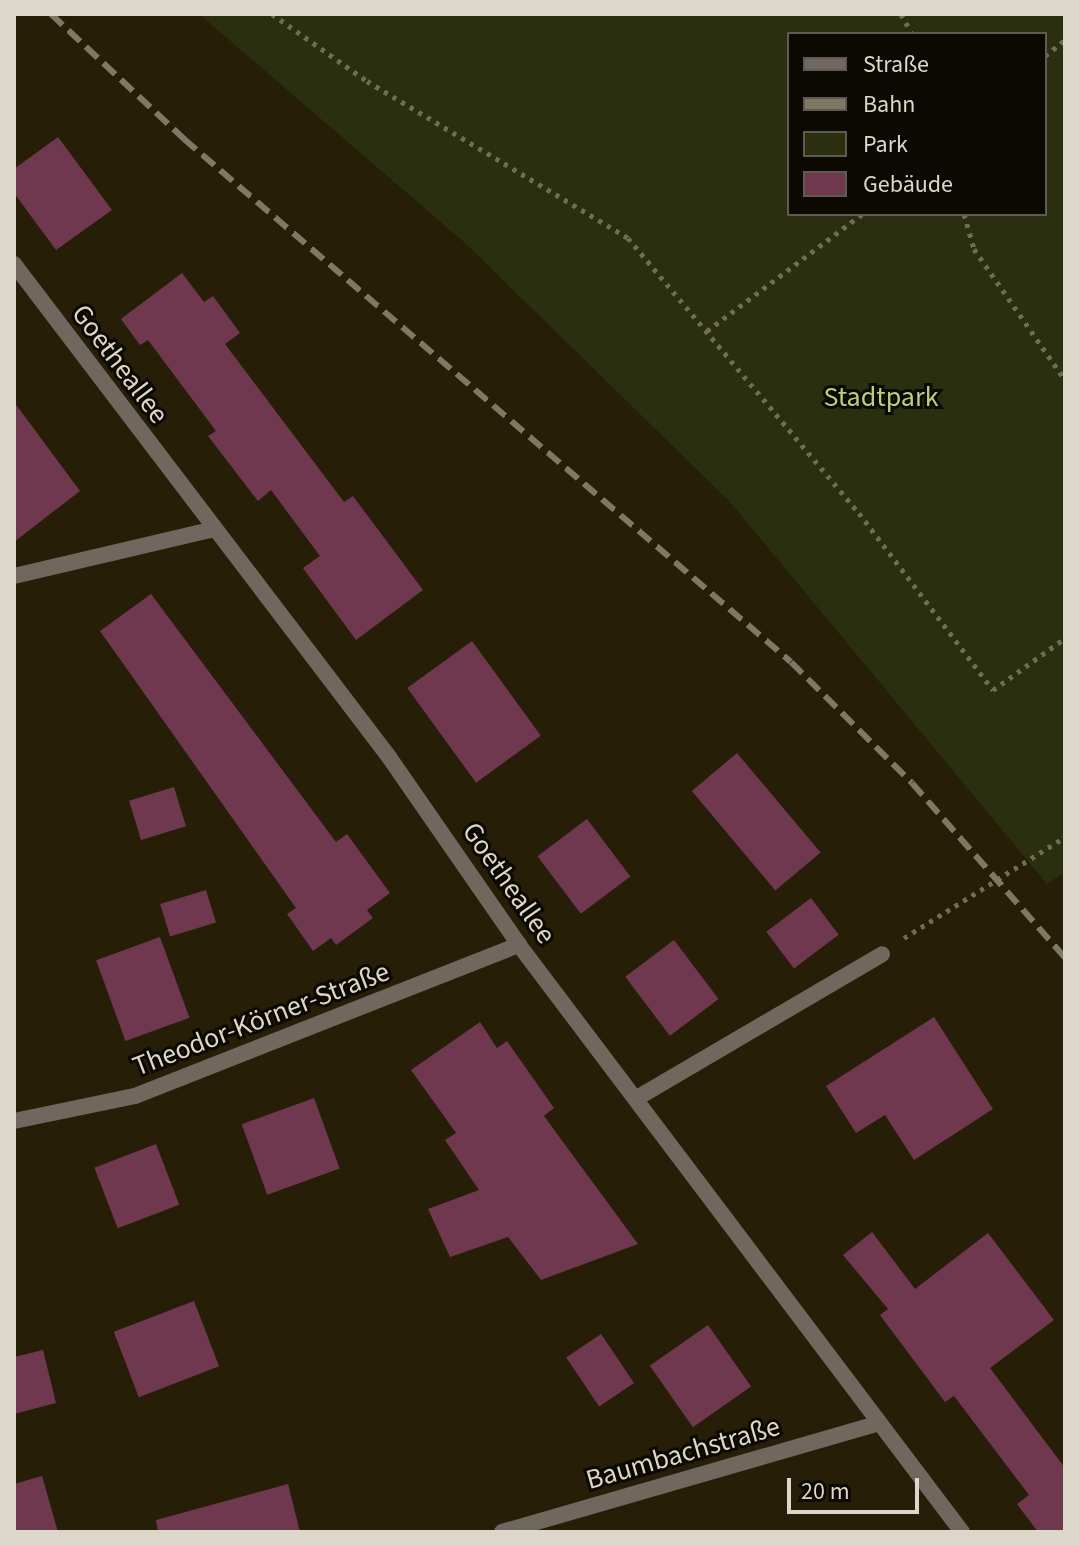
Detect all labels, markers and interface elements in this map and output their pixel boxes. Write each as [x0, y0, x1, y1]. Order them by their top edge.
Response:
legend [787, 32, 1047, 216]
text: Straße [863, 47, 929, 82]
text: Bahn [863, 87, 915, 122]
text: Park [863, 127, 908, 162]
text: Gebäude [863, 167, 953, 202]
street label: Goetheallee [64, 298, 176, 430]
park label: Stadtpark [823, 380, 939, 414]
street label: Goetheallee [455, 816, 563, 950]
street label: Theodor-Körner-Straße [128, 955, 394, 1083]
street label: Baumbachstraße [582, 1409, 784, 1497]
scale bar [791, 1462, 923, 1512]
text: 20 m [801, 1474, 850, 1509]

